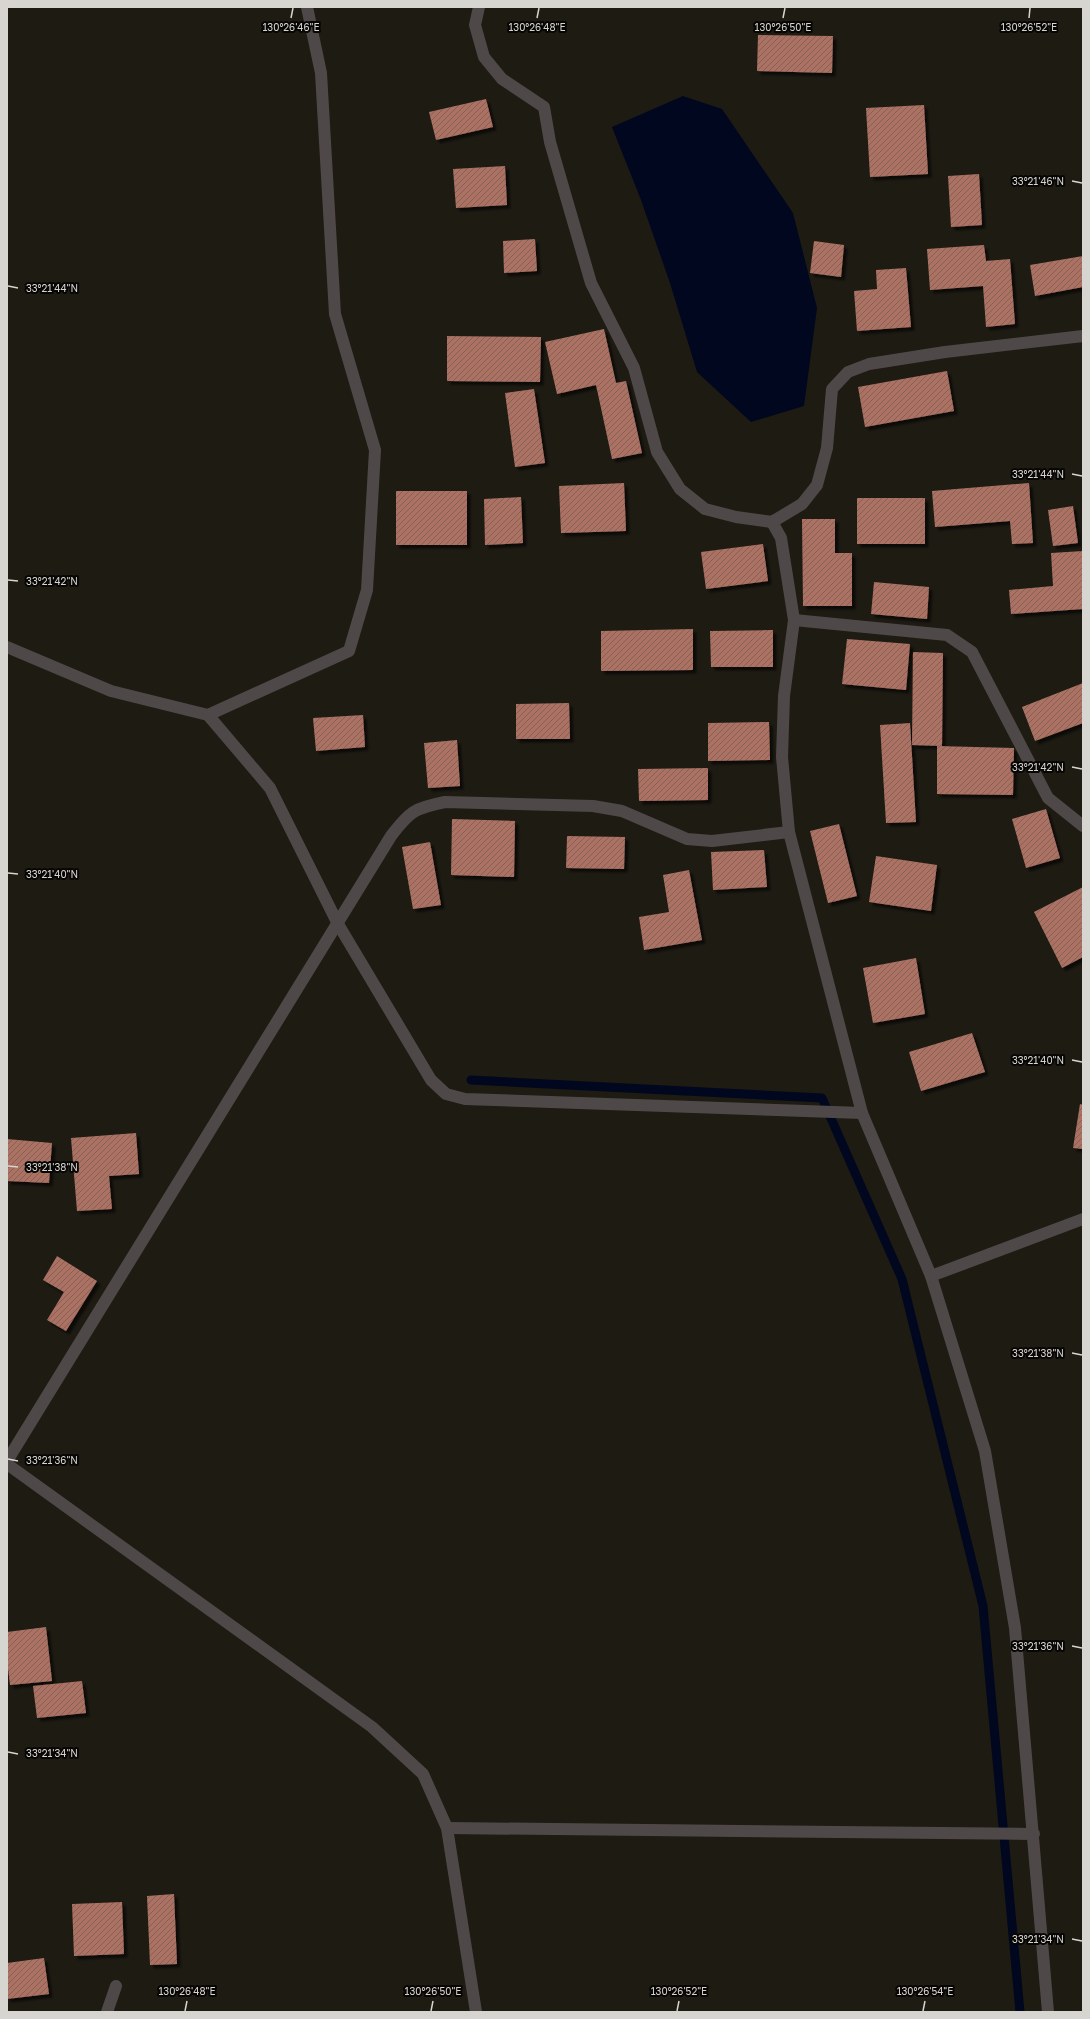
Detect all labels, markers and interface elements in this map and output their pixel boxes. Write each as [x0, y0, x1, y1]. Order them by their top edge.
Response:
text: 130°26'46"E [263, 21, 320, 33]
text: 130°26'48"E [508, 21, 566, 33]
text: 130°26'50"E [755, 21, 811, 33]
text: 130°26'52"E [1001, 21, 1057, 33]
text: 33°21'46"N [1012, 175, 1064, 187]
text: 33°21'44"N [26, 282, 78, 294]
text: 33°21'44"N [1012, 468, 1064, 480]
text: 33°21'42"N [26, 575, 78, 587]
text: 33°21'42"N [1012, 761, 1064, 773]
text: 33°21'40"N [26, 868, 78, 880]
text: 33°21'40"N [1012, 1054, 1064, 1066]
text: 33°21'38"N [26, 1161, 78, 1173]
text: 33°21'38"N [1012, 1347, 1064, 1359]
text: 33°21'36"N [26, 1454, 78, 1466]
text: 33°21'36"N [1012, 1640, 1064, 1652]
text: 33°21'34"N [26, 1747, 78, 1759]
text: 33°21'34"N [1012, 1933, 1064, 1945]
text: 130°26'48"E [158, 1985, 216, 1997]
text: 130°26'50"E [405, 1985, 461, 1997]
text: 130°26'52"E [651, 1985, 707, 1997]
text: 130°26'54"E [897, 1985, 953, 1997]

